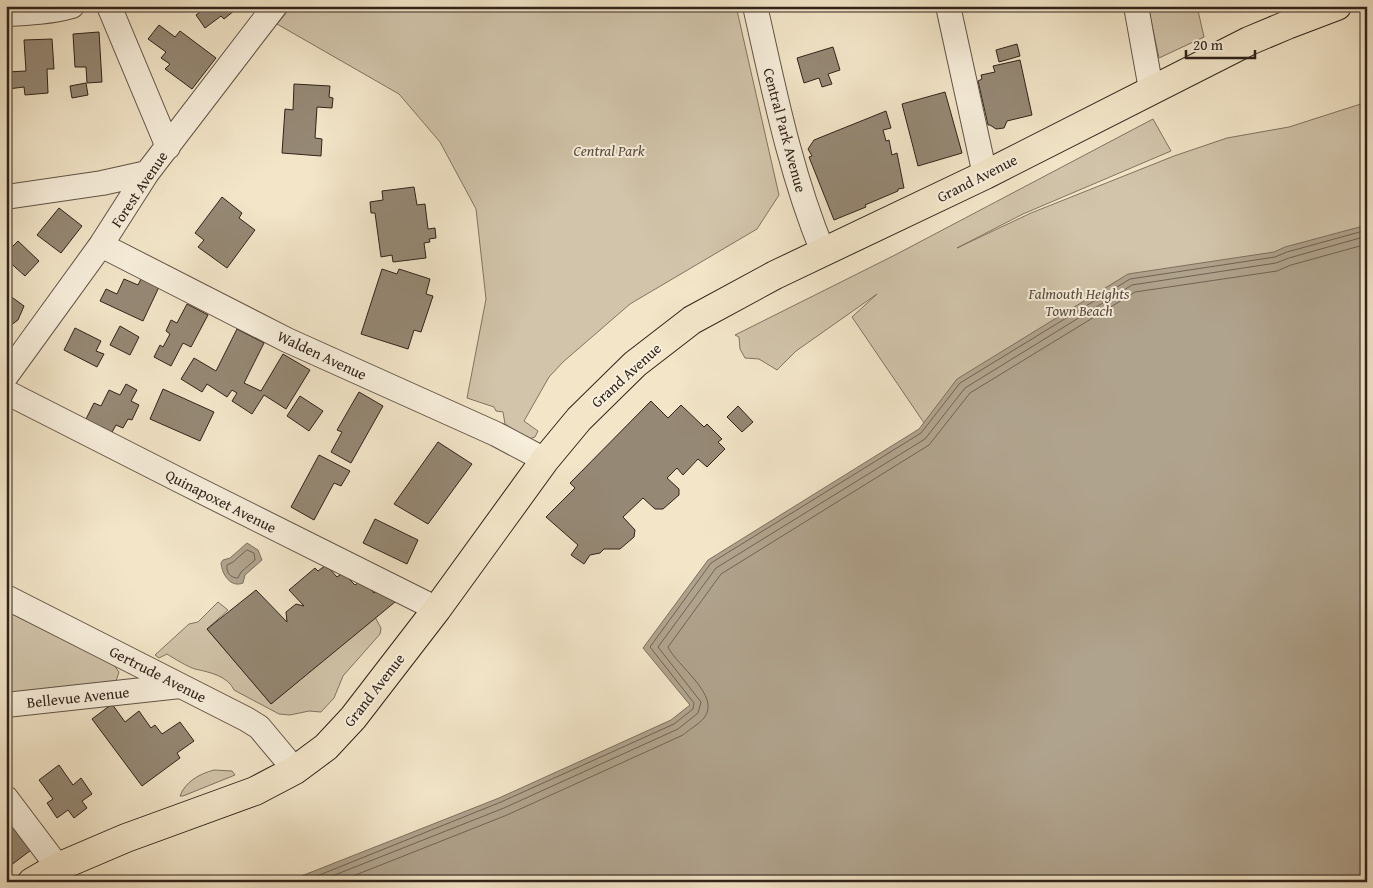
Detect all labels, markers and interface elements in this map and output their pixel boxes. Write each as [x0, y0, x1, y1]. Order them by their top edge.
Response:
scale bar [1186, 28, 1254, 60]
text: 20 m [1193, 34, 1224, 55]
street label: Central Park Avenue [758, 66, 812, 194]
park label: Central Park [573, 140, 645, 161]
street label: Forest Avenue [106, 147, 172, 231]
street label: Grand Avenue [933, 149, 1021, 207]
park label: Falmouth Heights Town Beach [1028, 283, 1130, 321]
street label: Walden Avenue [274, 325, 370, 385]
street label: Grand Avenue [586, 338, 666, 412]
street label: Quinapoxet Avenue [162, 464, 280, 538]
street label: Gertrude Avenue [106, 641, 210, 707]
street label: Grand Avenue [339, 649, 409, 731]
street label: Bellevue Avenue [26, 681, 130, 713]

